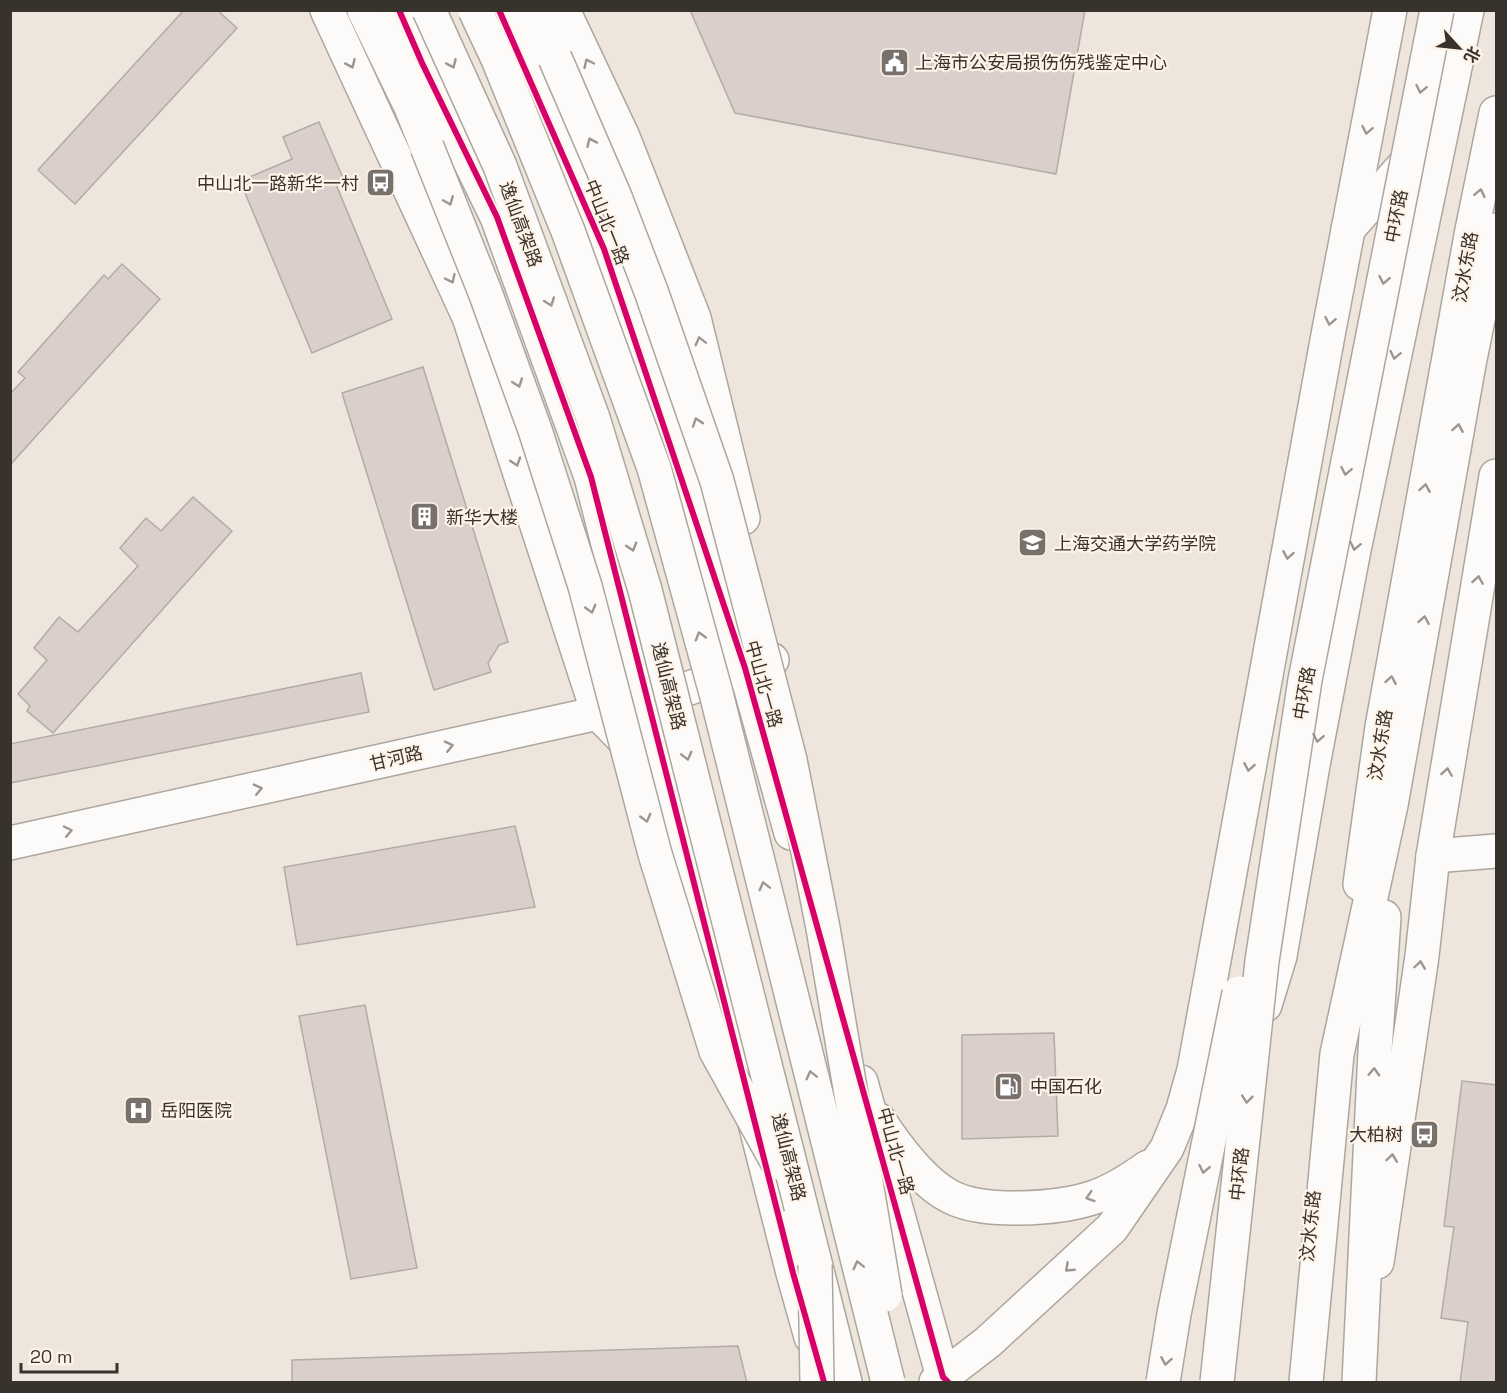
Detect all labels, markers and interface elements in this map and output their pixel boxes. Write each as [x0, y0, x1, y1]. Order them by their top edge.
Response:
north arrow [1429, 18, 1489, 78]
text: 北 [1459, 43, 1485, 66]
public building icon: 上海市公安局损伤伤残鉴定中心 [878, 46, 910, 78]
place label: 上海市公安局损伤伤残鉴定中心 [915, 51, 1167, 74]
one-way arrow [344, 57, 356, 68]
one-way arrow [445, 58, 457, 69]
one-way arrow [584, 58, 596, 69]
one-way arrow [1415, 83, 1428, 93]
one-way arrow [1361, 125, 1374, 135]
one-way arrow [586, 137, 598, 148]
bus stop icon: 中山北一路新华一村 [364, 167, 396, 199]
place label: 中山北一路新华一村 [197, 172, 359, 195]
street label: 中山北一路 [579, 176, 635, 268]
street label: 逸仙高架路 [495, 178, 547, 270]
street label: 中环路 [1380, 187, 1412, 245]
one-way arrow [1473, 188, 1486, 198]
one-way arrow [442, 195, 454, 206]
street label: 汶水东路 [1447, 230, 1483, 304]
one-way arrow [444, 272, 456, 283]
one-way arrow [1378, 275, 1391, 285]
one-way arrow [543, 297, 556, 307]
one-way arrow [1324, 316, 1337, 326]
one-way arrow [695, 336, 708, 346]
one-way arrow [1389, 350, 1402, 360]
one-way arrow [511, 377, 524, 388]
one-way arrow [691, 417, 704, 428]
one-way arrow [1451, 423, 1464, 433]
one-way arrow [509, 456, 522, 467]
one-way arrow [1340, 466, 1353, 476]
one-way arrow [1419, 483, 1431, 492]
building icon: 新华大楼 [409, 501, 441, 533]
place label: 新华大楼 [446, 506, 518, 529]
school or university icon: 上海交通大学药学院 [1017, 527, 1049, 559]
place label: 上海交通大学药学院 [1054, 532, 1216, 555]
one-way arrow [625, 541, 637, 552]
one-way arrow [1349, 541, 1362, 551]
one-way arrow [1282, 549, 1295, 559]
one-way arrow [1472, 575, 1484, 584]
one-way arrow [583, 604, 596, 614]
one-way arrow [1417, 615, 1430, 625]
one-way arrow [695, 631, 707, 642]
street label: 中山北一路 [741, 638, 787, 730]
street label: 逸仙高架路 [647, 640, 691, 732]
street label: 中环路 [1288, 664, 1320, 722]
one-way arrow [1384, 675, 1397, 685]
street label: 汶水东路 [1363, 708, 1397, 782]
one-way arrow [1312, 733, 1325, 743]
street label: 甘河路 [367, 741, 425, 775]
one-way arrow [443, 741, 453, 754]
one-way arrow [680, 751, 693, 761]
one-way arrow [1243, 762, 1256, 772]
one-way arrow [1440, 768, 1453, 778]
one-way arrow [253, 783, 263, 796]
one-way arrow [638, 813, 651, 823]
one-way arrow [62, 825, 72, 838]
one-way arrow [758, 881, 771, 891]
one-way arrow [1414, 961, 1426, 970]
one-way arrow [1368, 1068, 1381, 1077]
fuel station icon: 中国石化 [993, 1070, 1025, 1102]
one-way arrow [806, 1071, 818, 1081]
place label: 中国石化 [1030, 1075, 1102, 1098]
hospital icon: 岳阳医院 [123, 1094, 155, 1126]
one-way arrow [1241, 1095, 1254, 1104]
place label: 岳阳医院 [160, 1099, 232, 1122]
street label: 中山北一路 [873, 1105, 919, 1197]
street label: 逸仙高架路 [767, 1111, 811, 1203]
bus stop icon: 大柏树 [1408, 1118, 1440, 1150]
place label: 大柏树 [1349, 1123, 1403, 1146]
street label: 中环路 [1225, 1146, 1253, 1202]
one-way arrow [1386, 1154, 1398, 1163]
one-way arrow [1198, 1164, 1211, 1174]
street label: 汶水东路 [1295, 1189, 1325, 1263]
one-way arrow [1085, 1190, 1096, 1202]
one-way arrow [853, 1260, 866, 1270]
one-way arrow [1065, 1261, 1076, 1272]
scale bar [21, 1336, 117, 1374]
text: 20 m [30, 1345, 73, 1368]
one-way arrow [1161, 1356, 1173, 1365]

